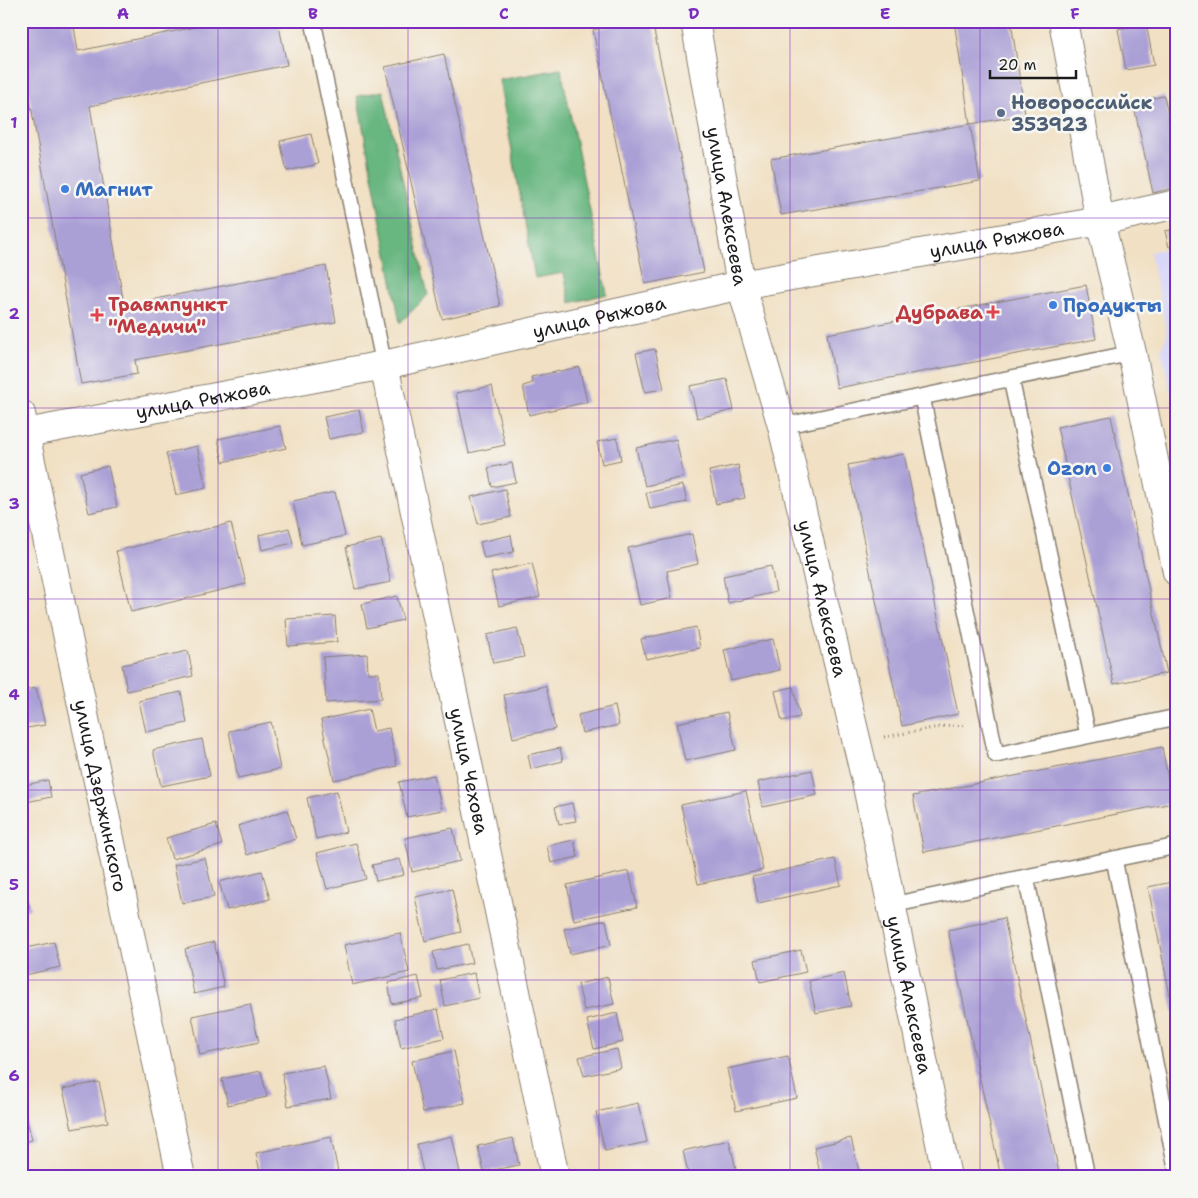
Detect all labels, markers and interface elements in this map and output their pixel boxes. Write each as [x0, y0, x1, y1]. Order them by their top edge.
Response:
text: A [117, 3, 129, 24]
text: B [308, 3, 318, 24]
text: C [499, 3, 509, 24]
text: D [688, 3, 700, 24]
text: E [880, 3, 890, 24]
text: F [1070, 3, 1080, 24]
scale bar [990, 48, 1077, 80]
text: 20 m [998, 55, 1037, 75]
place label: Новороссийск 353923 [1011, 90, 1152, 137]
marker: Новороссийск 353923 [995, 107, 1007, 119]
text: 1 [10, 112, 18, 133]
street label: улица Алексеева [701, 125, 753, 288]
place label: Магнит [75, 177, 153, 202]
marker: Магнит [59, 183, 71, 195]
street label: улица Рыжова [928, 215, 1066, 264]
street label: улица Рыжова [530, 290, 668, 344]
place label: Травмпункт "Медичи" [108, 292, 228, 339]
place label: Продукты [1063, 293, 1162, 318]
marker: Продукты [1047, 299, 1059, 311]
place label: Дубрава [896, 300, 983, 325]
text: 2 [8, 303, 20, 324]
marker: Дубрава [987, 306, 999, 318]
marker: Травмпункт "Медичи" [90, 308, 104, 322]
street label: улица Рыжова [134, 374, 272, 424]
place label: Ozon [1047, 456, 1097, 481]
marker: Ozon [1101, 462, 1113, 474]
text: 3 [8, 493, 20, 514]
street label: улица Алексеева [792, 517, 854, 680]
text: 4 [8, 684, 20, 705]
street label: улица Дзержинского [69, 697, 133, 894]
street label: улица Чехова [444, 705, 495, 837]
text: 5 [9, 874, 19, 895]
street label: улица Алексеева [881, 914, 938, 1076]
text: 6 [8, 1065, 20, 1086]

